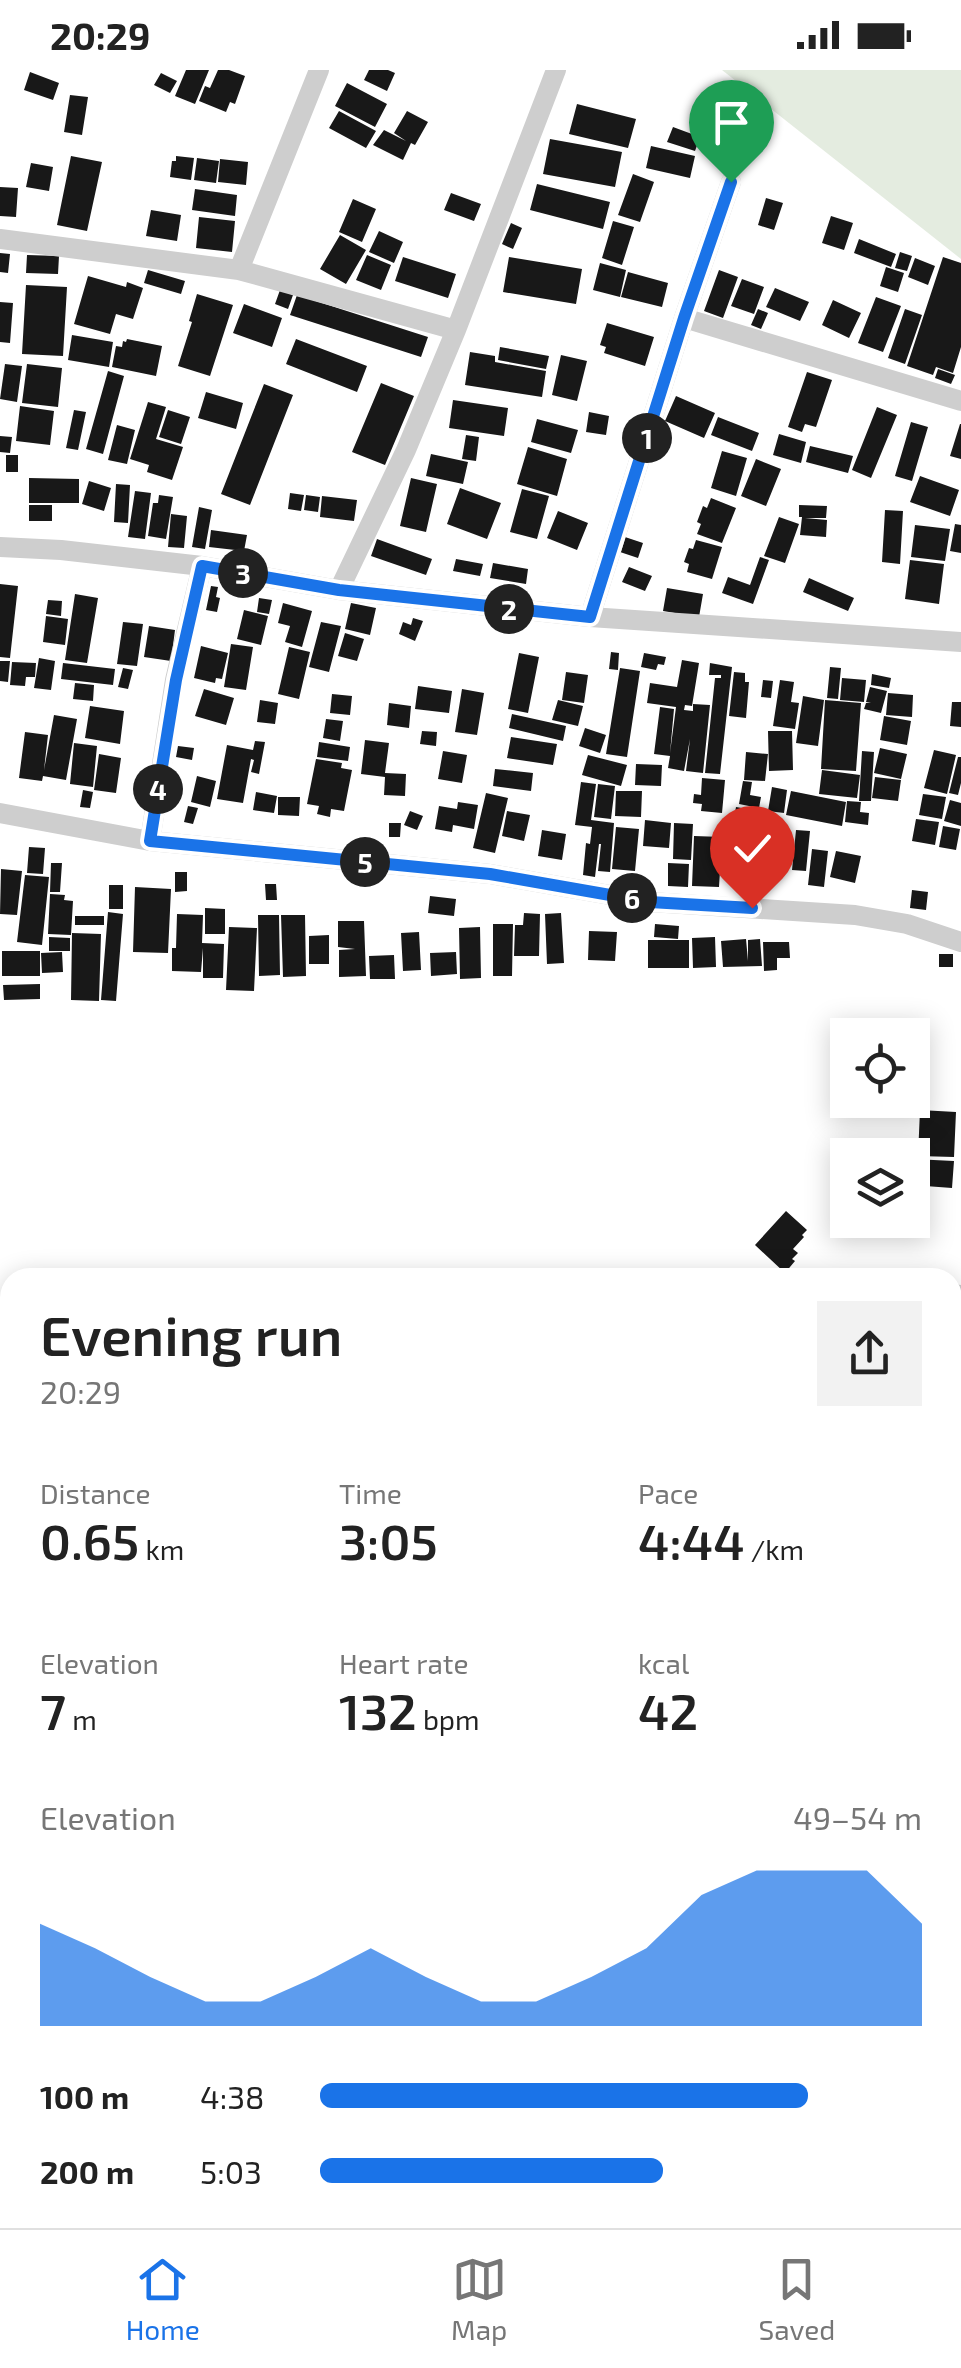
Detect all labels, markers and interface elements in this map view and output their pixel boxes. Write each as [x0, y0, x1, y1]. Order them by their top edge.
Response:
text: 20:29 [50, 12, 150, 58]
pin [689, 80, 774, 183]
icon: arrive [704, 95, 759, 150]
pin: 1 [622, 413, 672, 463]
text: 1 [641, 421, 653, 455]
pin: 3 [218, 548, 268, 598]
text: 3 [235, 556, 251, 590]
pin: 2 [484, 584, 534, 634]
text: 2 [501, 592, 517, 626]
pin: 4 [133, 764, 183, 814]
text: 4 [149, 772, 167, 806]
pin [710, 806, 795, 909]
icon: check [725, 821, 780, 876]
pin: 5 [340, 837, 390, 887]
text: 5 [357, 845, 373, 879]
pin: 6 [607, 873, 657, 923]
text: 6 [624, 881, 640, 915]
map controls [830, 1018, 930, 1238]
button: locate [830, 1018, 930, 1118]
button: layers [830, 1138, 930, 1238]
text: Evening run [40, 1301, 342, 1367]
button: share [817, 1301, 922, 1406]
text: 20:29 [40, 1372, 121, 1410]
text: Distance [40, 1476, 151, 1510]
text: Time [339, 1476, 402, 1510]
text: Pace [638, 1476, 698, 1510]
text: 0.65 [40, 1510, 139, 1570]
text: 3:05 [339, 1510, 438, 1570]
text: 4:44 [638, 1510, 745, 1570]
text: km [139, 1532, 184, 1566]
text: /km [745, 1532, 804, 1566]
text: Elevation [40, 1646, 159, 1680]
text: Heart rate [339, 1646, 469, 1680]
text: kcal [638, 1646, 689, 1680]
text: 7 [40, 1680, 66, 1740]
text: 132 [339, 1680, 417, 1740]
text: 42 [638, 1680, 698, 1740]
text: m [66, 1702, 97, 1736]
text: bpm [417, 1702, 480, 1736]
text: Elevation [40, 1798, 176, 1836]
text: 49–54 m [793, 1798, 922, 1836]
text: 100 m [40, 2077, 129, 2115]
text: 4:38 [200, 2077, 264, 2115]
text: 200 m [40, 2152, 134, 2190]
text: 5:03 [200, 2152, 262, 2190]
tab: Home [126, 2252, 200, 2346]
tab: Map [451, 2252, 507, 2346]
tab: Saved [759, 2252, 835, 2346]

